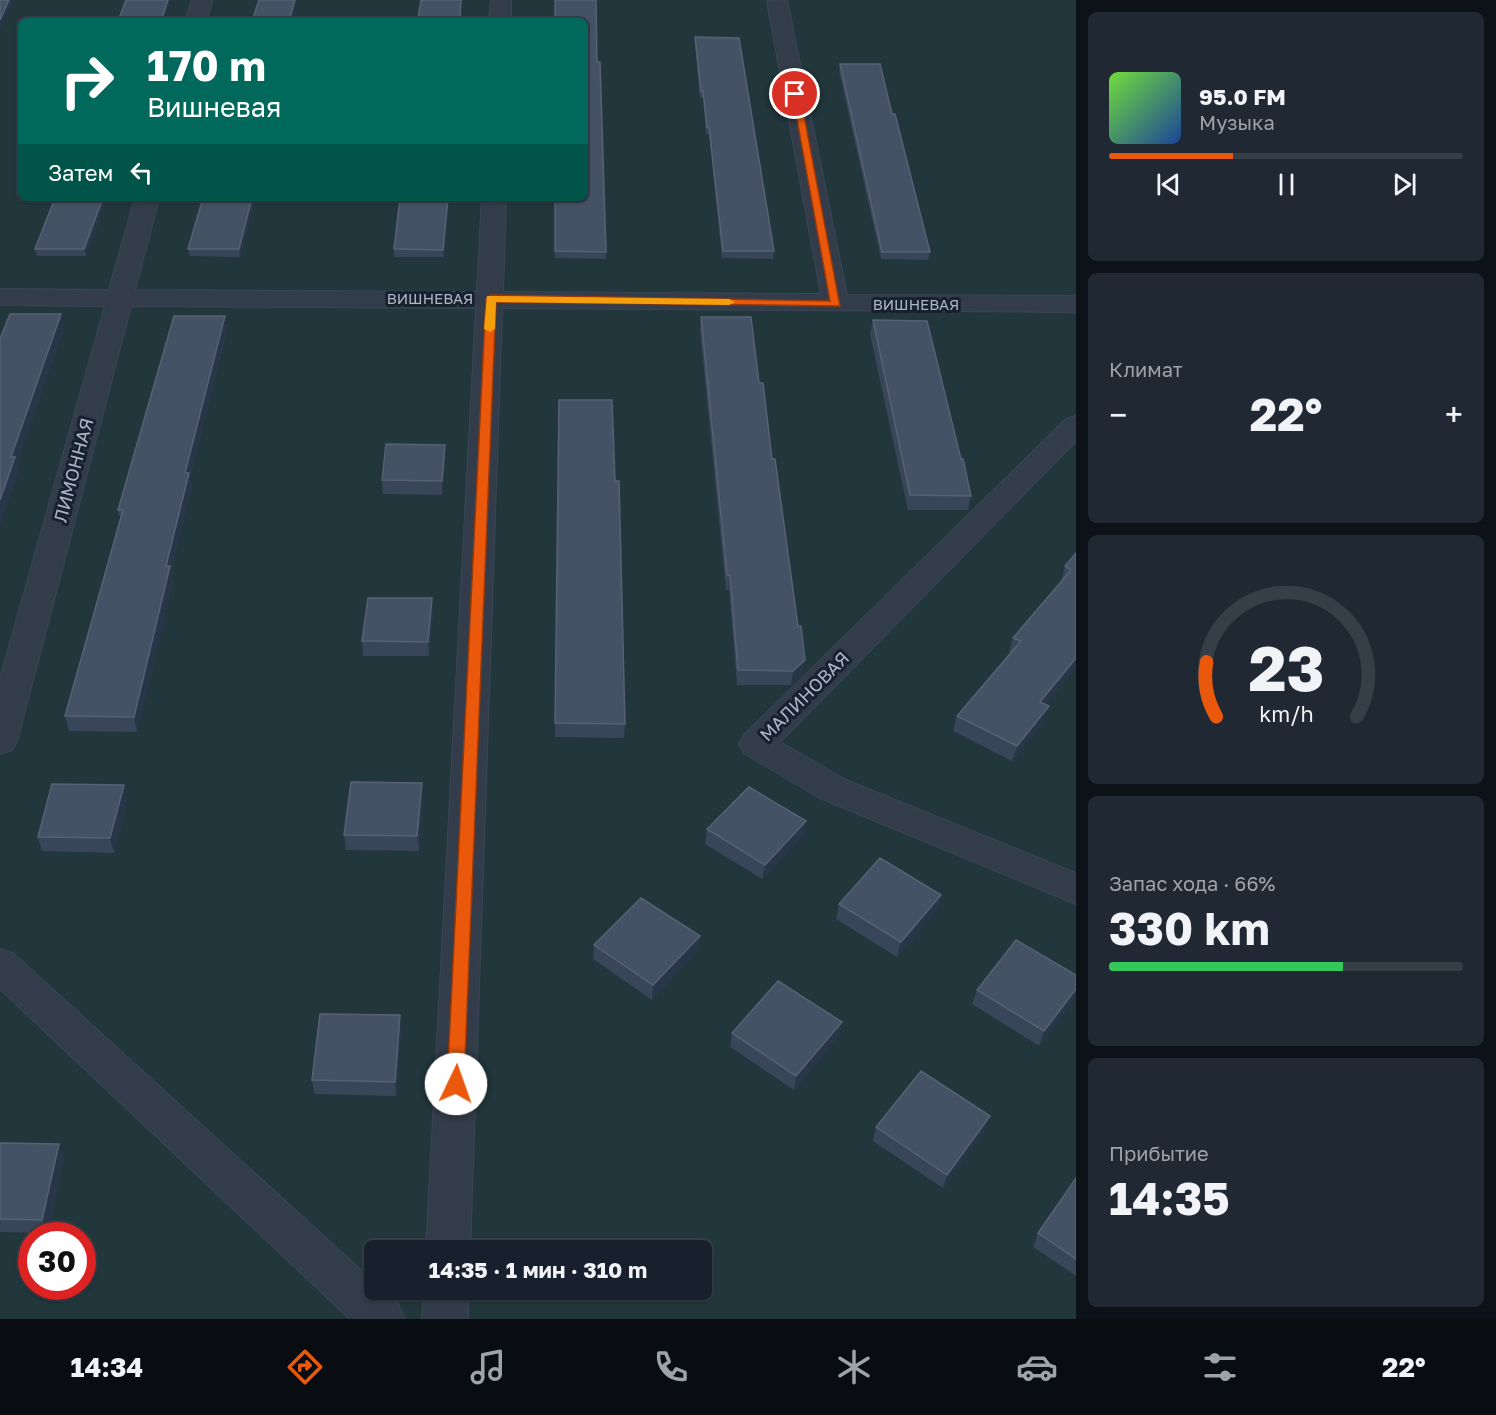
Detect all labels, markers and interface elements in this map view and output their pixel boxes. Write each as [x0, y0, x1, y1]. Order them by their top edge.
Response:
text: 170 m [147, 40, 266, 90]
icon: right [48, 42, 126, 120]
pin [769, 68, 820, 119]
icon: arrive [778, 77, 811, 110]
text: 95.0 FM [1199, 83, 1286, 110]
text: Вишневая [147, 91, 281, 123]
text: Музыка [1199, 110, 1275, 134]
icon: left [125, 156, 158, 189]
text: Затем [48, 159, 113, 186]
icon: previous [1152, 168, 1185, 201]
icon: pause [1270, 168, 1303, 201]
icon: next [1388, 168, 1421, 201]
street label: ВИШНЕВАЯ [387, 289, 473, 307]
street label: ВИШНЕВАЯ [873, 295, 959, 313]
text: Климат [1109, 357, 1183, 381]
text: 22° [1250, 387, 1322, 441]
text: − [1109, 395, 1127, 434]
text: + [1445, 395, 1463, 434]
street label: ЛИМОННАЯ [49, 415, 97, 525]
text: 23 [1248, 630, 1324, 705]
street label: МАЛИНОВАЯ [755, 647, 853, 745]
text: km/h [1259, 701, 1313, 727]
text: Запас хода · 66% [1109, 871, 1275, 895]
text: 330 km [1109, 901, 1270, 955]
position arrow [424, 1052, 488, 1116]
text: Прибытие [1109, 1141, 1209, 1165]
text: 14:35 [1109, 1171, 1230, 1225]
speed limit sign: 30 [18, 1222, 96, 1300]
text: 14:35 · 1 мин · 310 m [429, 1256, 647, 1283]
icon: directions [284, 1346, 326, 1388]
icon: music [467, 1346, 509, 1388]
icon: phone [650, 1346, 692, 1388]
icon: climate [833, 1346, 875, 1388]
icon: car [1016, 1346, 1058, 1388]
icon: filters [1199, 1346, 1241, 1388]
text: 14:34 [70, 1351, 143, 1383]
text: 22° [1382, 1351, 1426, 1383]

